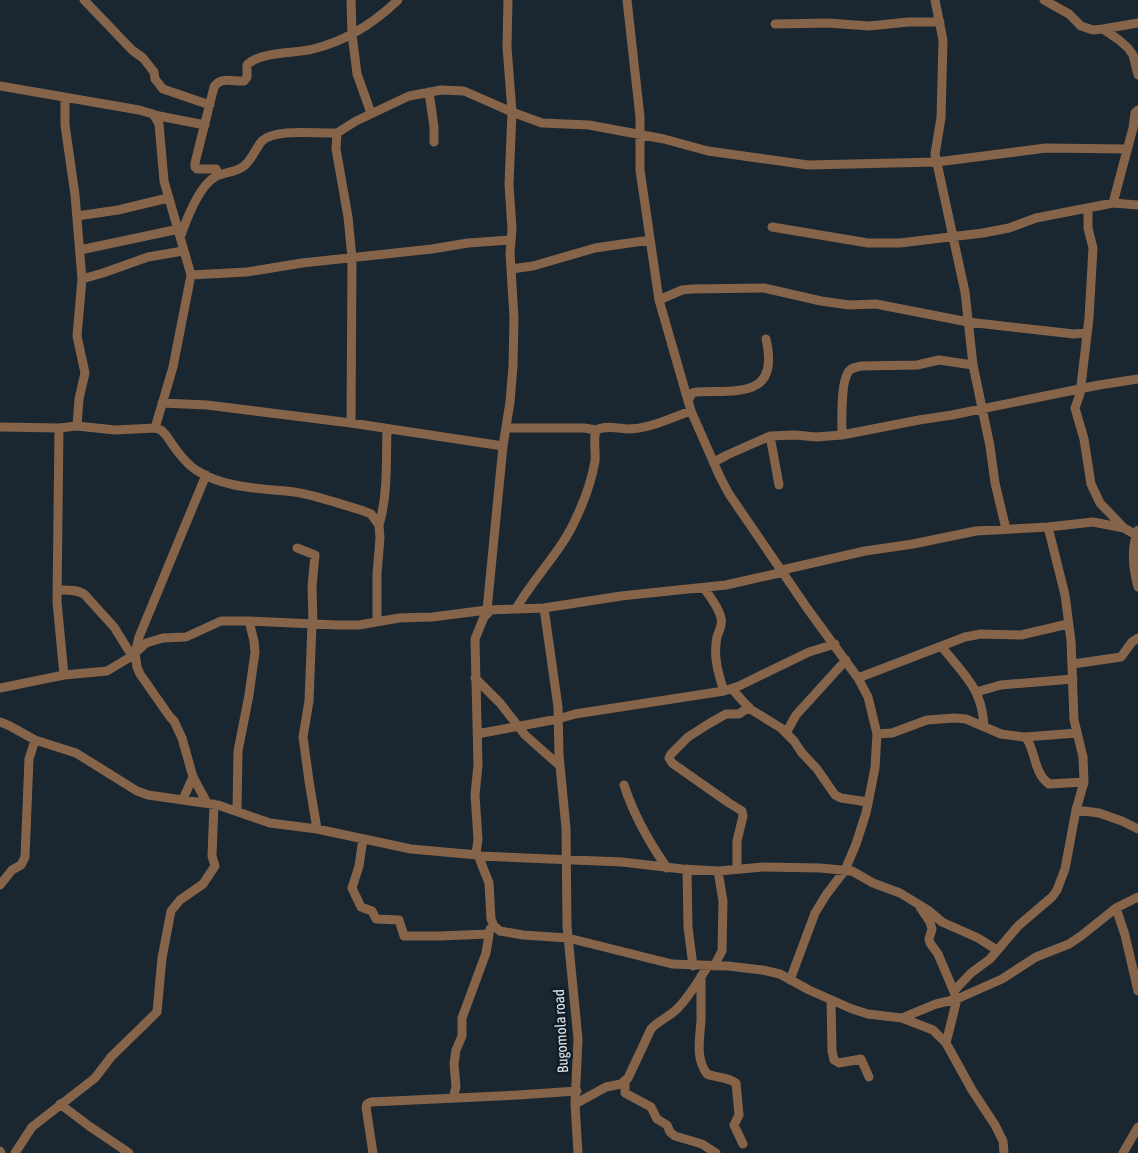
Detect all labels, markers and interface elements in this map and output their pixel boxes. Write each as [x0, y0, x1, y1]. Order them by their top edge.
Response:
street label: Bugomola road [550, 989, 571, 1073]

